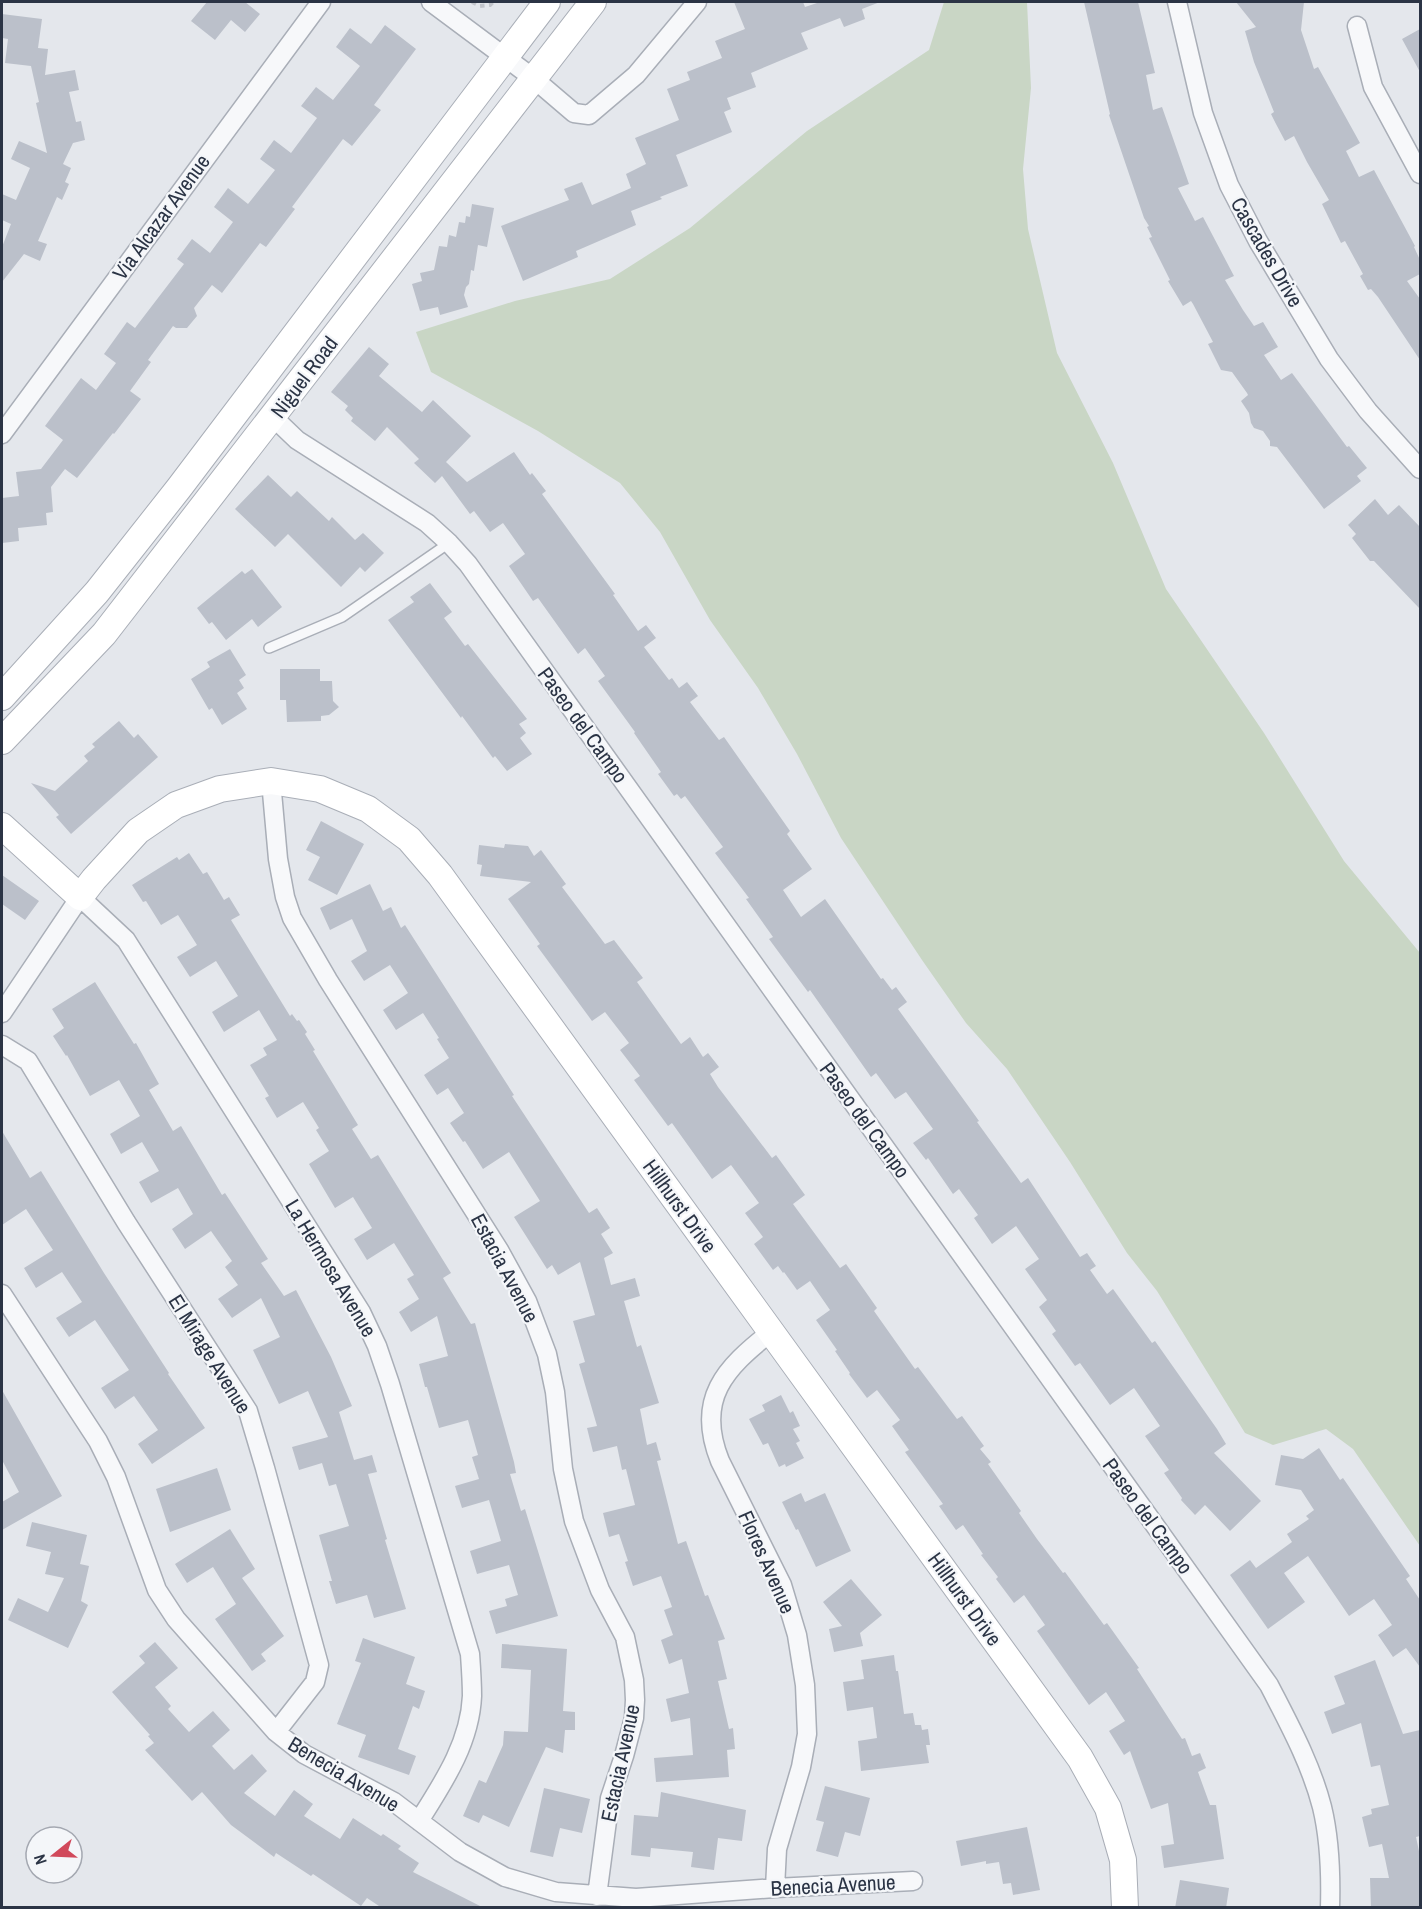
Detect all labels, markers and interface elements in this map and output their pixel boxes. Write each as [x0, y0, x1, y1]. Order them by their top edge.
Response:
street label: Via Alcazar Avenue [106, 148, 216, 286]
street label: Cascades Drive [1224, 192, 1310, 312]
street label: Niguel Road [264, 330, 344, 424]
street label: Paseo del Campo [531, 661, 635, 789]
street label: Paseo del Campo [813, 1056, 917, 1184]
street label: Hillhurst Drive [636, 1153, 724, 1259]
street label: La Hermosa Avenue [278, 1194, 384, 1342]
street label: Estacia Avenue [464, 1208, 546, 1328]
street label: El Mirage Avenue [162, 1289, 258, 1419]
street label: Paseo del Campo [1096, 1452, 1200, 1580]
street label: Flores Avenue [731, 1506, 803, 1618]
street label: Hillhurst Drive [921, 1546, 1009, 1652]
street label: Estacia Avenue [593, 1702, 647, 1824]
street label: Benecia Avenue [283, 1729, 405, 1819]
north arrow [24, 1825, 84, 1885]
text: N [28, 1852, 52, 1868]
street label: Benecia Avenue [770, 1867, 896, 1903]

